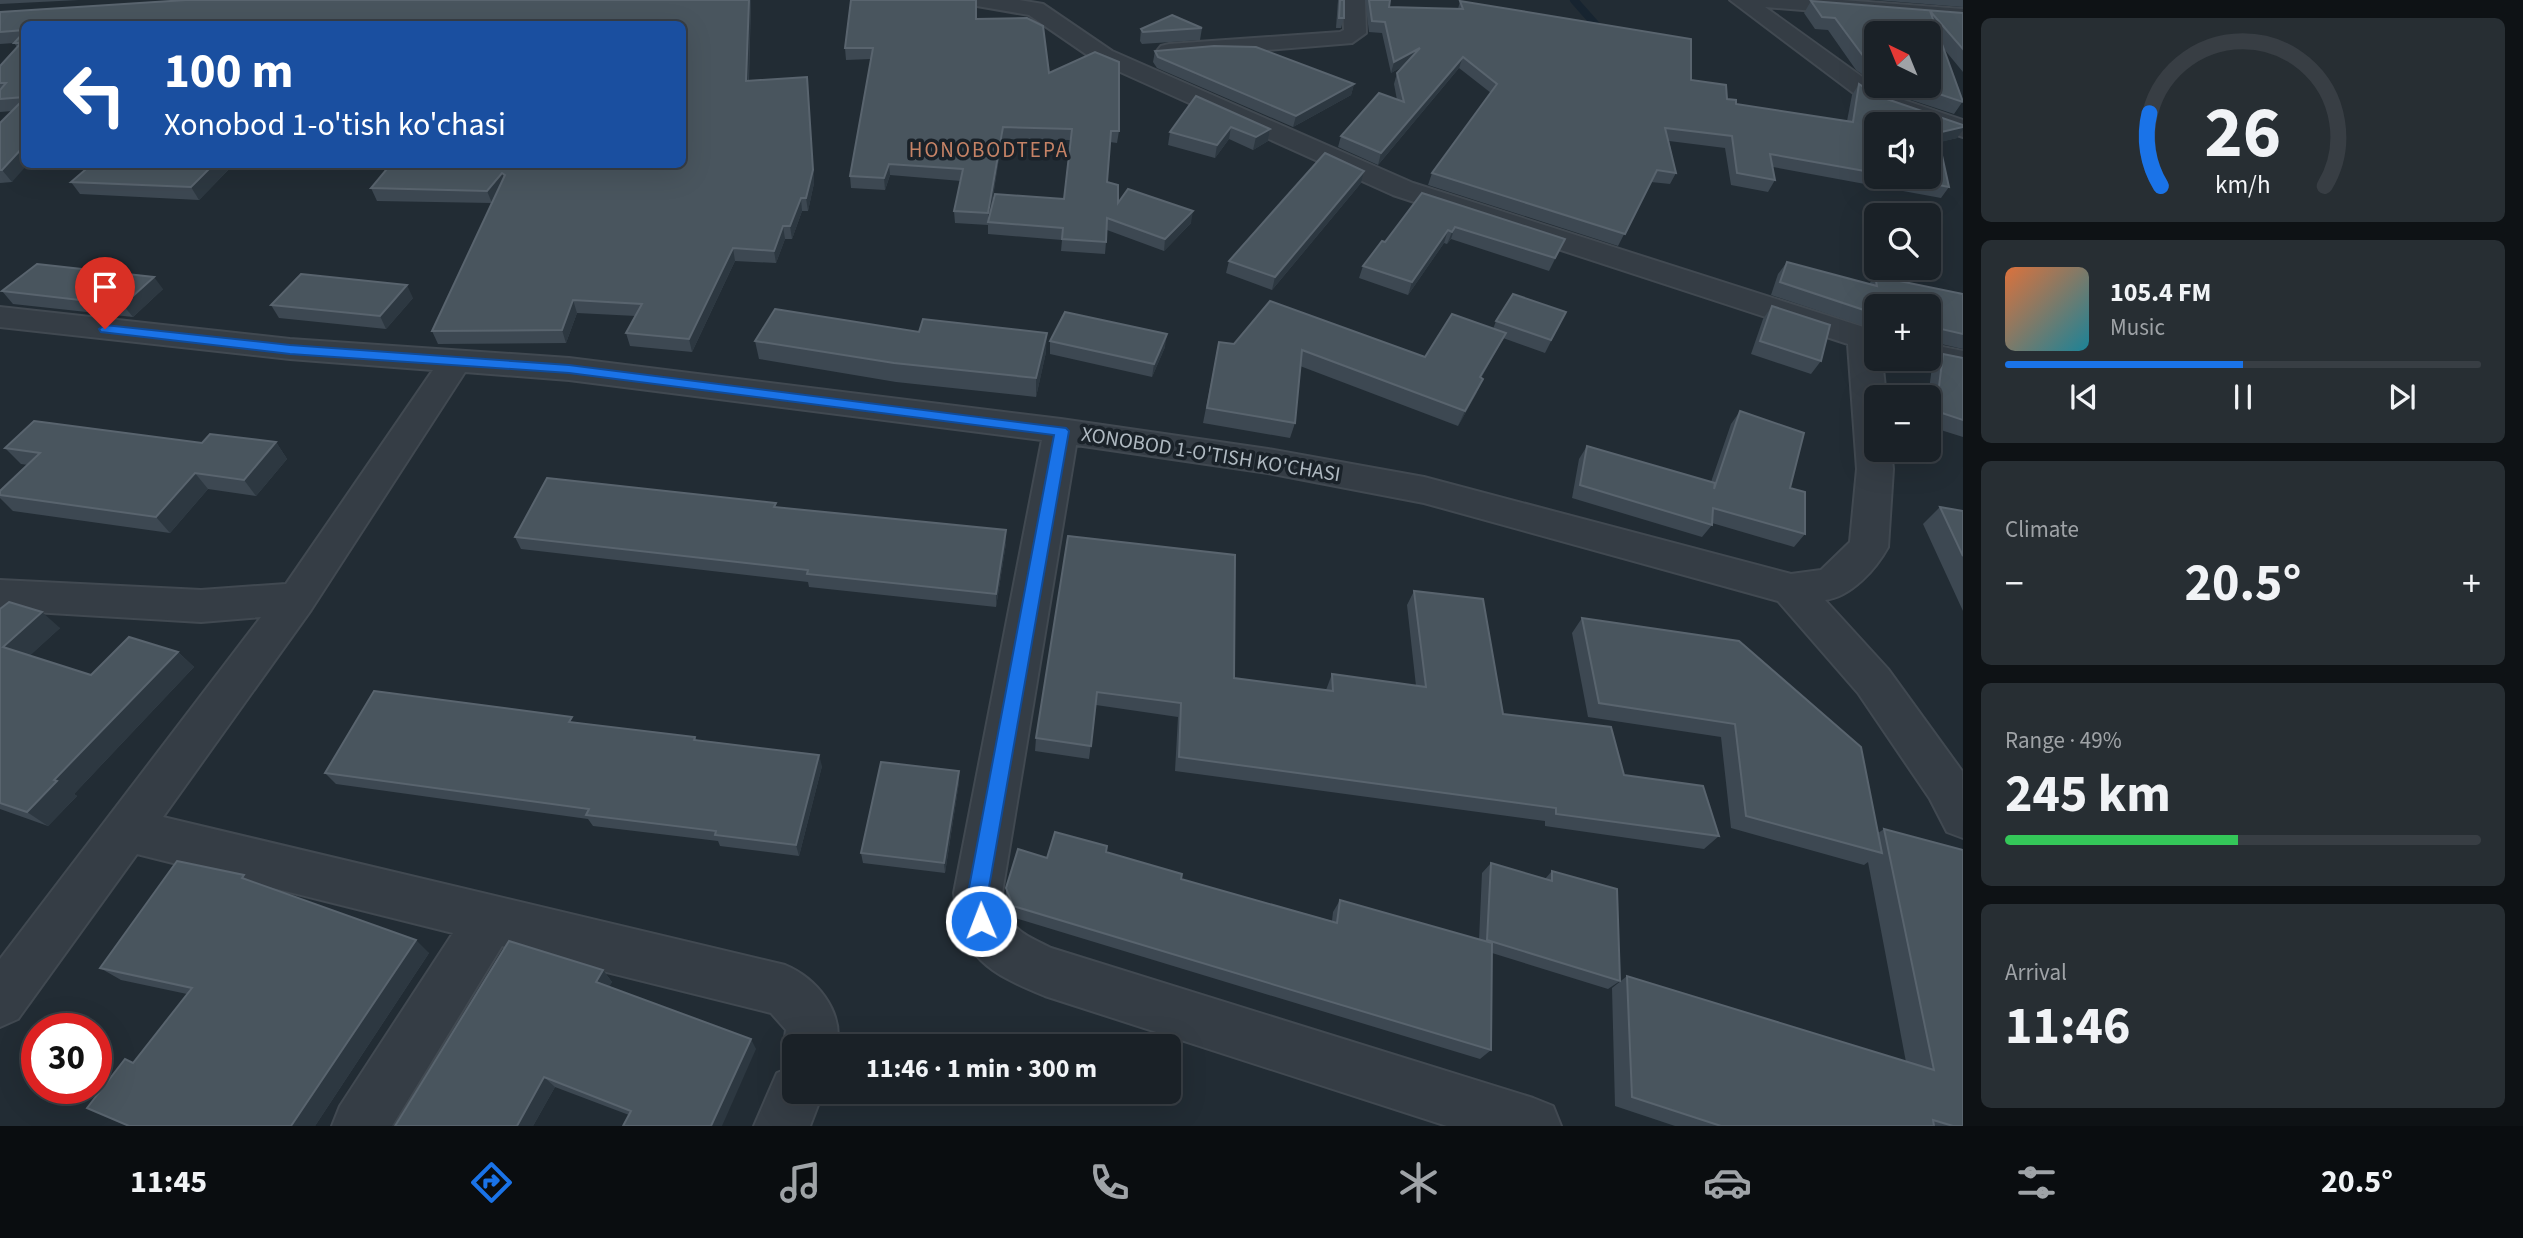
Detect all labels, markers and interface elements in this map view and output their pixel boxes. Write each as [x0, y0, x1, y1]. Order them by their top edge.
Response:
north arrow [1864, 21, 1941, 98]
map controls [1864, 21, 1941, 462]
text: 100 m [164, 37, 293, 107]
icon: left [49, 49, 140, 140]
text: 26 [2205, 81, 2281, 185]
text: Xonobod 1-o'tish ko'chasi [164, 102, 506, 148]
button: sound [1864, 112, 1941, 189]
district label: HONOBODTEPA [909, 135, 1069, 165]
text: km/h [2215, 167, 2271, 203]
button: search [1864, 203, 1941, 280]
pin [75, 257, 135, 329]
icon: arrive [86, 268, 124, 306]
text: 105.4 FM [2110, 274, 2211, 311]
button: + [1864, 294, 1941, 371]
text: Music [2110, 311, 2165, 344]
icon: previous [2065, 378, 2103, 416]
icon: pause [2224, 378, 2262, 416]
icon: next [2383, 378, 2421, 416]
button: − [1864, 385, 1941, 462]
street label: XONOBOD 1-O'TISH KO'CHASI [1079, 419, 1343, 489]
text: Climate [2005, 513, 2079, 546]
text: 20.5° [2185, 547, 2301, 621]
text: − [2005, 557, 2024, 611]
text: + [2462, 557, 2481, 611]
text: Range · 49% [2005, 724, 2122, 757]
text: 245 km [2005, 758, 2171, 832]
position arrow [944, 884, 1018, 958]
text: Arrival [2005, 956, 2067, 989]
text: 11:46 [2005, 990, 2130, 1064]
speed limit sign: 30 [21, 1013, 112, 1104]
text: 11:46 · 1 min · 300 m [866, 1050, 1097, 1087]
icon: directions [467, 1158, 516, 1207]
icon: music [776, 1158, 825, 1207]
icon: phone [1085, 1158, 1134, 1207]
icon: climate [1394, 1158, 1443, 1207]
icon: car [1703, 1158, 1752, 1207]
icon: filters [2012, 1158, 2061, 1207]
text: 11:45 [130, 1159, 207, 1205]
text: 20.5° [2321, 1159, 2393, 1205]

